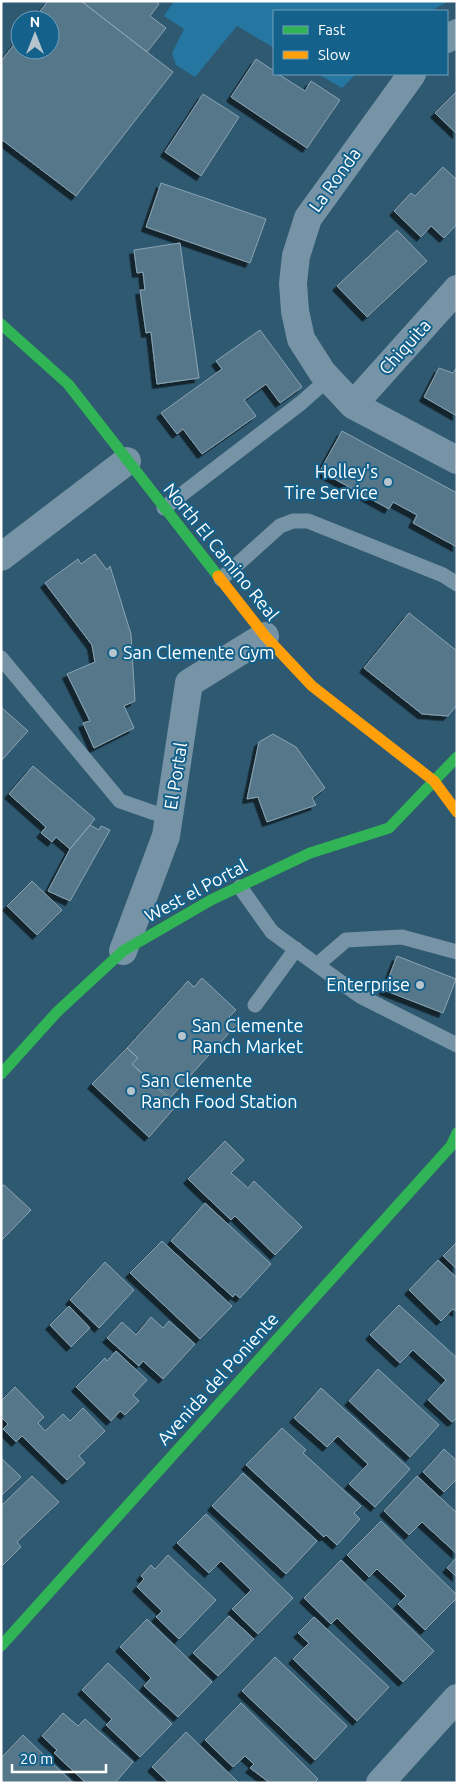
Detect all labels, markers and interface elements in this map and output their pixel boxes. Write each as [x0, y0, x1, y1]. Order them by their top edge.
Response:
north arrow [10, 10, 60, 60]
legend [273, 10, 448, 75]
text: N [30, 14, 40, 30]
text: Fast [318, 21, 346, 38]
text: Slow [318, 46, 351, 63]
street label: La Ronda [304, 143, 364, 215]
street label: Chiquita [374, 315, 434, 378]
place label: Holley's Tire Service [284, 461, 378, 502]
marker: Holley's Tire Service [382, 476, 394, 488]
street label: North El Camino Real [160, 479, 283, 624]
place label: San Clemente Gym [123, 642, 275, 662]
marker: San Clemente Gym [107, 647, 119, 659]
street label: El Portal [160, 740, 190, 811]
street label: West el Portal [141, 855, 250, 925]
place label: Enterprise [326, 974, 410, 994]
marker: Enterprise [414, 979, 426, 991]
place label: San Clemente Ranch Market [192, 1015, 304, 1056]
marker: San Clemente Ranch Market [176, 1030, 188, 1042]
place label: San Clemente Ranch Food Station [141, 1070, 298, 1111]
marker: San Clemente Ranch Food Station [125, 1085, 137, 1097]
street label: Avenida del Poniente [153, 1308, 282, 1449]
scale bar [12, 1742, 106, 1774]
text: 20 m [20, 1750, 53, 1767]

